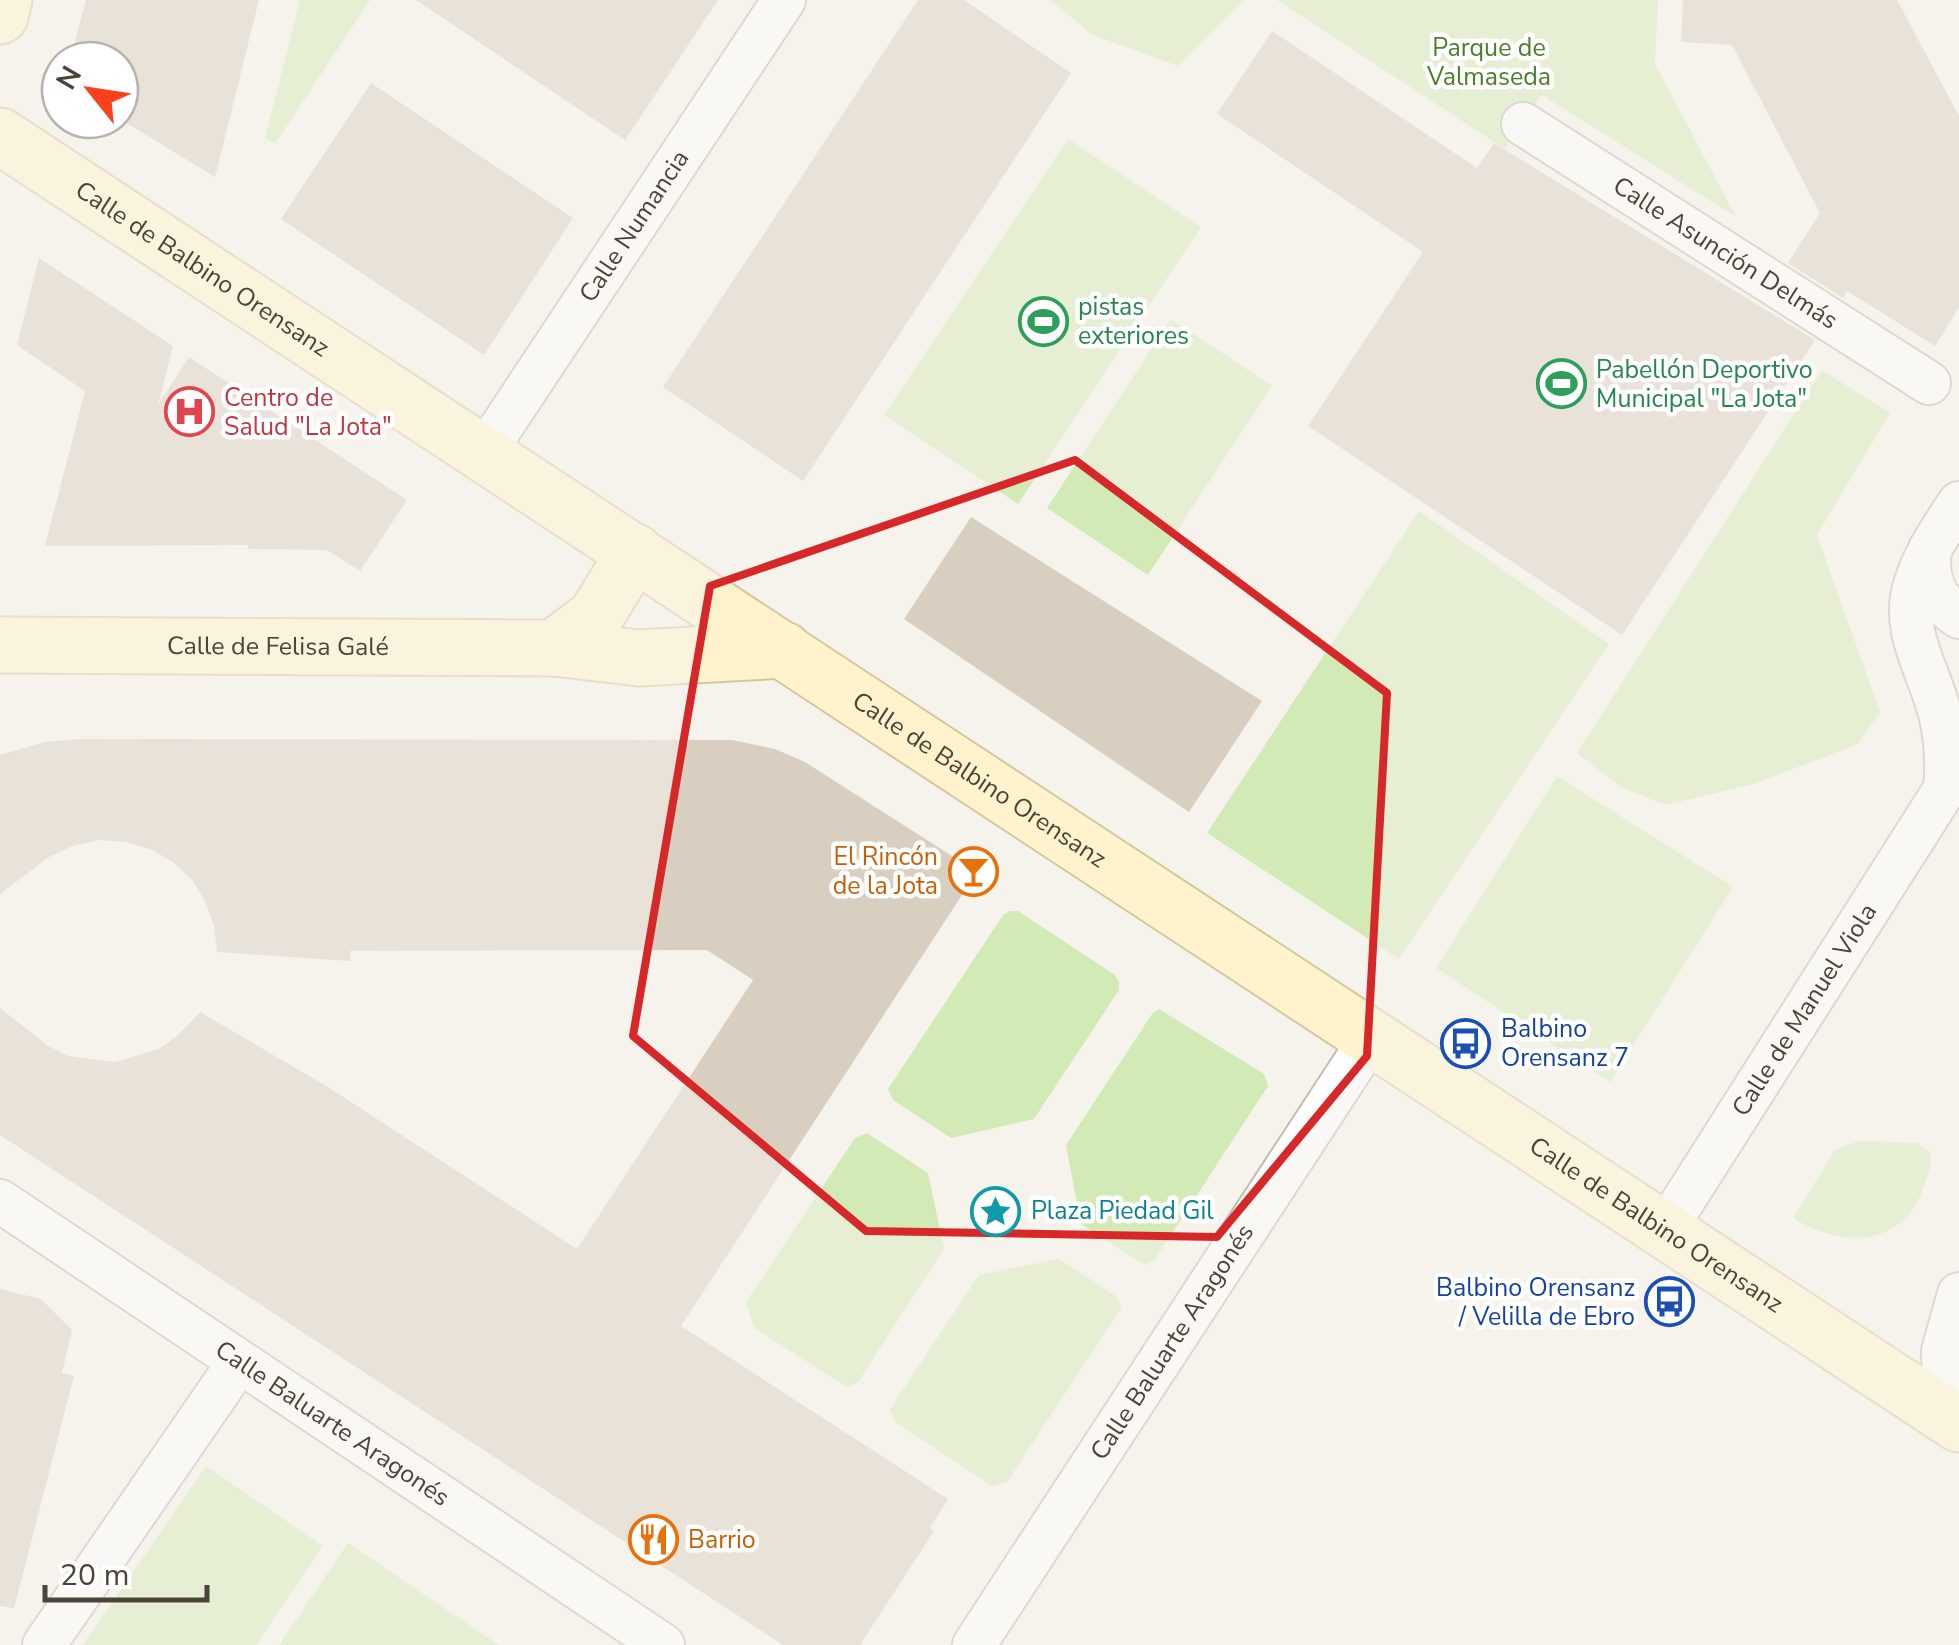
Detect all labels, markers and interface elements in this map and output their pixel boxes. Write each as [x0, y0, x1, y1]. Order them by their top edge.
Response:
park label: Parque de Valmaseda [1426, 31, 1551, 94]
north arrow [40, 40, 140, 140]
text: N [48, 59, 91, 97]
street label: Calle Numancia [571, 143, 697, 309]
street label: Calle Asunción Delmás [1606, 169, 1844, 337]
street label: Calle de Balbino Orensanz [69, 173, 336, 365]
place label: pistas exteriores [1078, 290, 1189, 353]
sports icon: pistas exteriores [1017, 295, 1069, 347]
place label: Pabellón Deportivo Municipal "La Jota" [1596, 353, 1813, 416]
sports icon: Pabellón Deportivo Municipal "La Jota" [1535, 358, 1587, 410]
place label: Centro de Salud "La Jota" [224, 381, 392, 444]
hospital icon: Centro de Salud "La Jota" [163, 386, 215, 438]
street label: Calle de Felisa Galé [167, 629, 389, 664]
street label: Calle de Balbino Orensanz [846, 684, 1113, 876]
place label: El Rincón de la Jota [833, 840, 938, 903]
bar icon: El Rincón de la Jota [947, 845, 999, 897]
street label: Calle de Manuel Viola [1724, 897, 1885, 1123]
place label: Balbino Orensanz 7 [1501, 1012, 1629, 1075]
bus stop icon: Balbino Orensanz 7 [1440, 1017, 1492, 1069]
street label: Calle de Balbino Orensanz [1522, 1129, 1790, 1321]
place icon: Plaza Piedad Gil [970, 1185, 1022, 1237]
place label: Plaza Piedad Gil [1031, 1194, 1214, 1228]
street label: Calle Baluarte Aragonés [1083, 1217, 1262, 1467]
place label: Balbino Orensanz / Velilla de Ebro [1436, 1271, 1635, 1334]
bus stop icon: Balbino Orensanz / Velilla de Ebro [1644, 1276, 1696, 1328]
street label: Calle Baluarte Aragonés [208, 1333, 456, 1514]
restaurant icon: Barrio [627, 1514, 679, 1566]
place label: Barrio [688, 1523, 756, 1557]
scale bar [45, 1540, 208, 1602]
text: 20 m [60, 1555, 129, 1596]

